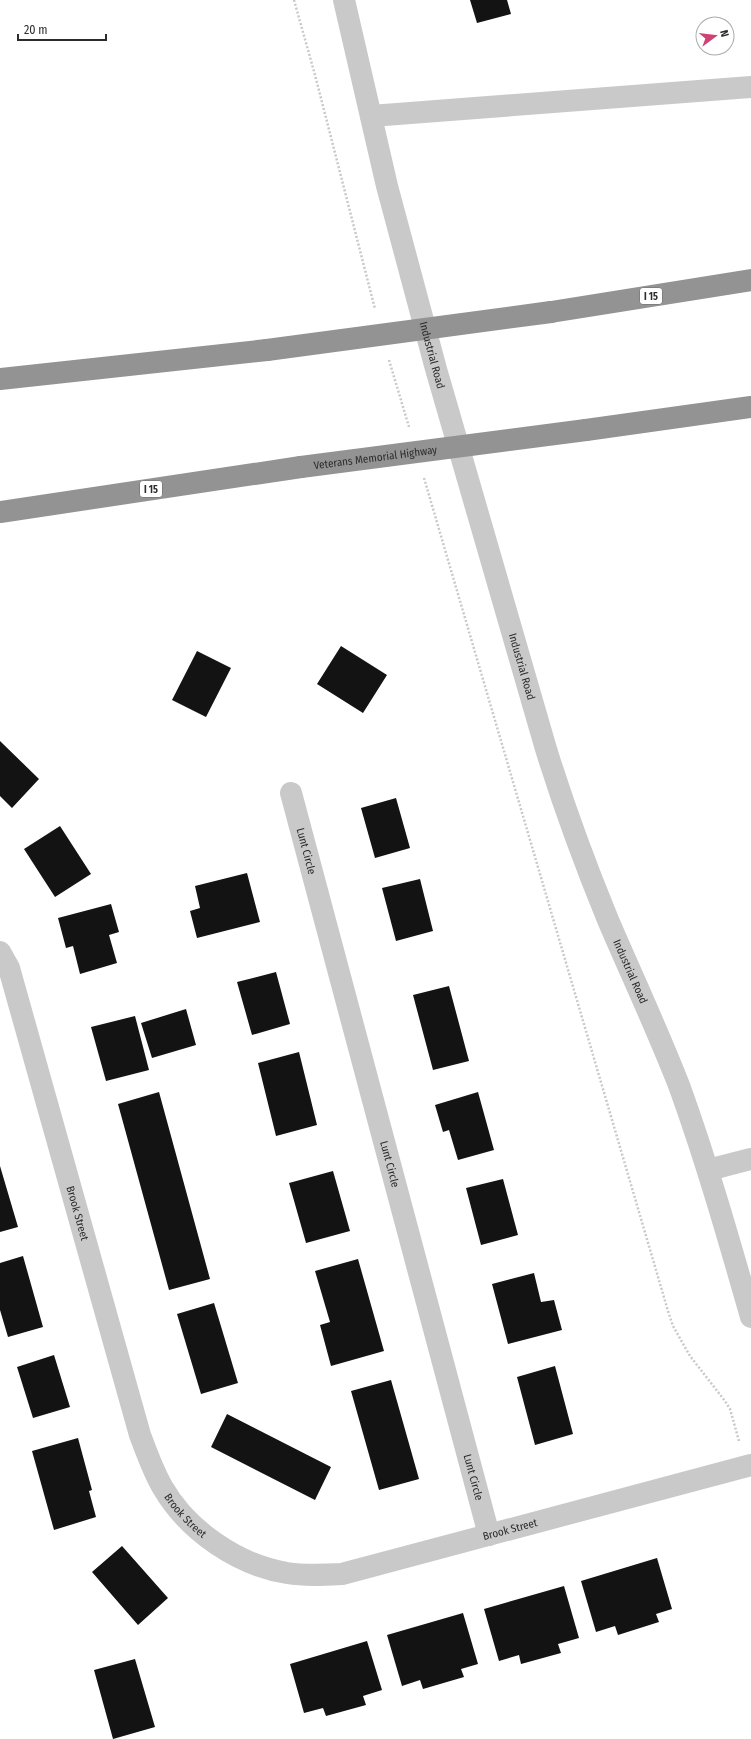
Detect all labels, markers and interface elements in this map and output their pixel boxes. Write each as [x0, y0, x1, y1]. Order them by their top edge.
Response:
scale bar [18, 16, 106, 42]
north arrow [695, 16, 735, 56]
text: 20 m [24, 23, 48, 37]
text: N [717, 29, 731, 38]
road number: I 15 [640, 288, 662, 304]
street label: Industrial Road [417, 320, 447, 390]
street label: Veterans Memorial Highway [313, 443, 438, 472]
road number: I 15 [140, 481, 162, 497]
street label: Industrial Road [506, 632, 537, 701]
street label: Lunt Circle [294, 827, 318, 876]
street label: Industrial Road [610, 937, 650, 1006]
street label: Lunt Circle [377, 1140, 402, 1189]
street label: Brook Street [63, 1185, 91, 1242]
street label: Lunt Circle [461, 1453, 485, 1502]
street label: Brook Street [161, 1491, 209, 1541]
street label: Brook Street [481, 1516, 539, 1543]

